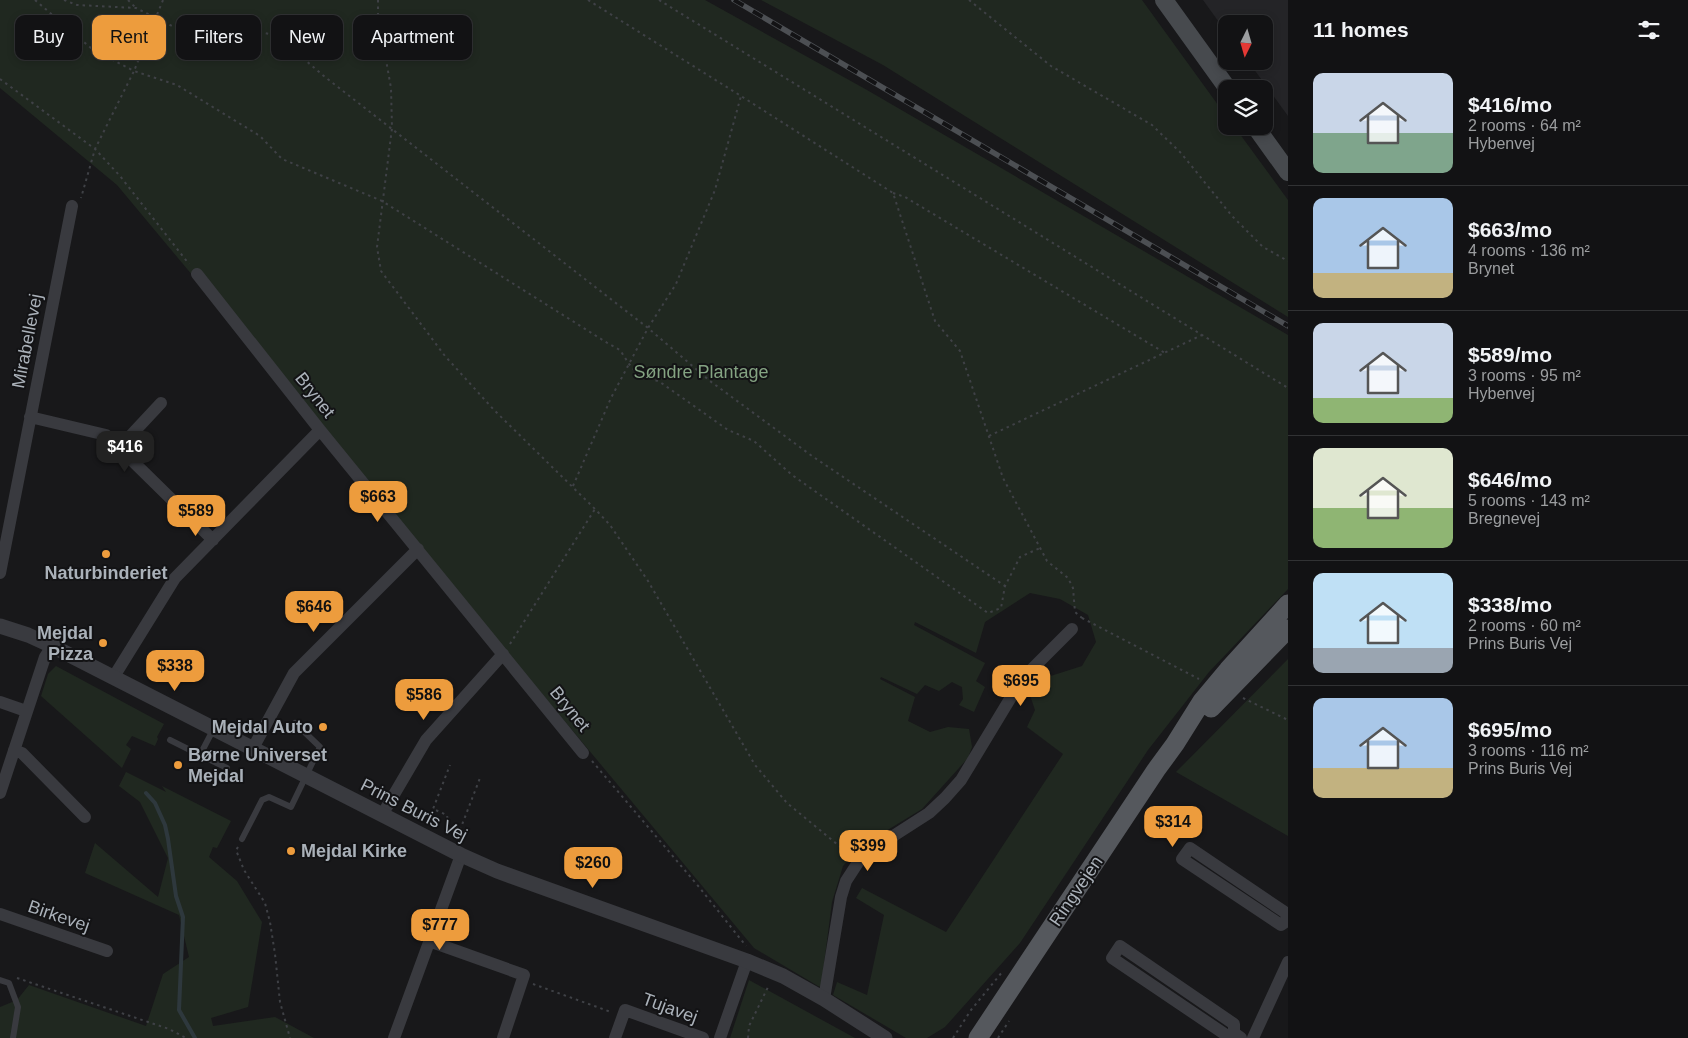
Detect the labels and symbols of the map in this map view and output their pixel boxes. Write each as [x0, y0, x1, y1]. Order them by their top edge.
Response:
north arrow [1218, 15, 1272, 70]
street label: Mirabellevej [8, 292, 46, 390]
park label: Søndre Plantage [633, 362, 769, 382]
street label: Brynet [291, 368, 339, 422]
pin: $416 [95, 430, 155, 473]
pin: $663 [348, 480, 408, 523]
pin: $589 [166, 494, 226, 537]
marker: Naturbinderiet [100, 548, 112, 560]
place label: Naturbinderiet [44, 563, 168, 583]
pin: $646 [284, 590, 344, 633]
place label: Mejdal Pizza [37, 623, 94, 664]
marker: Mejdal Pizza [97, 637, 109, 649]
pin: $338 [145, 650, 205, 692]
pin: $695 [991, 664, 1051, 707]
pin: $586 [394, 678, 454, 721]
street label: Brynet [546, 682, 594, 736]
place label: Mejdal Auto [212, 717, 313, 737]
marker: Mejdal Auto [317, 721, 329, 733]
place label: Børne Universet Mejdal [188, 745, 327, 786]
marker: Børne Universet Mejdal [172, 759, 184, 771]
street label: Prins Buris Vej [357, 775, 471, 845]
pin: $314 [1143, 806, 1203, 848]
pin: $399 [838, 830, 898, 872]
place label: Mejdal Kirke [301, 841, 407, 861]
marker: Mejdal Kirke [285, 845, 297, 857]
pin: $260 [563, 846, 623, 889]
street label: Ringvejen [1045, 852, 1107, 930]
street label: Birkevej [25, 896, 93, 936]
pin: $777 [410, 908, 470, 951]
street label: Tujavej [640, 989, 700, 1027]

